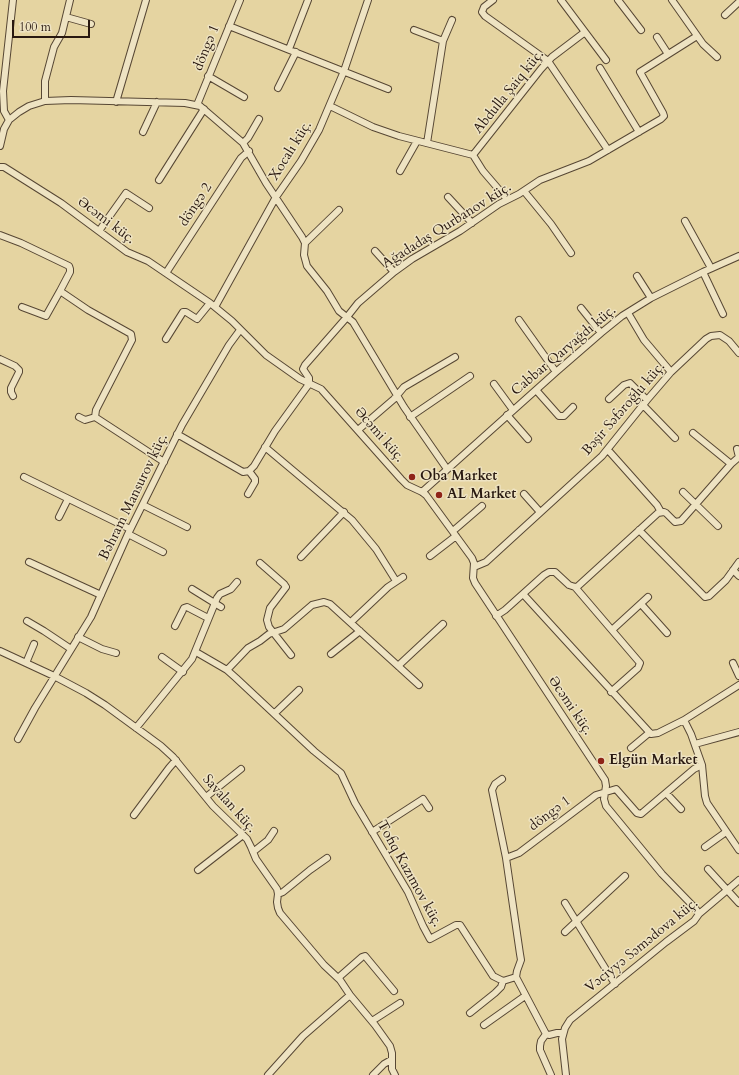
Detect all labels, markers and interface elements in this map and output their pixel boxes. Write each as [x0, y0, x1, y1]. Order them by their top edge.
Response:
scale bar [14, 12, 92, 38]
text: 100 m [19, 19, 51, 35]
street label: döngə 1 [190, 23, 224, 73]
street label: Abdulla Şaiq küç. [470, 47, 548, 137]
street label: Xocalı küç. [266, 118, 316, 184]
street label: Ağadadaş Qurbanov küç. [379, 179, 515, 273]
street label: döngə 2 [176, 180, 216, 230]
street label: Əcəmi küç. [74, 194, 138, 248]
street label: Cabbar Qaryağdı küç. [508, 302, 620, 400]
street label: Bəşir Səfəroğlu küç. [579, 359, 669, 459]
street label: Əcəmi küç. [351, 404, 407, 466]
street label: Bəhram Mansurov küç. [96, 431, 172, 563]
place label: Oba Market [420, 469, 497, 485]
marker: Oba Market [407, 472, 417, 482]
place label: AL Market [447, 487, 516, 503]
marker: AL Market [434, 490, 444, 500]
street label: Əcəmi küç. [544, 673, 596, 739]
place label: Elgün Market [609, 753, 697, 769]
marker: Elgün Market [596, 756, 606, 766]
street label: Savalan küç. [198, 771, 260, 837]
street label: döngə 1 [526, 793, 574, 835]
street label: Tofiq Kazımov küç. [373, 818, 445, 930]
street label: Vəciyyə Səmədova küç. [582, 895, 702, 997]

